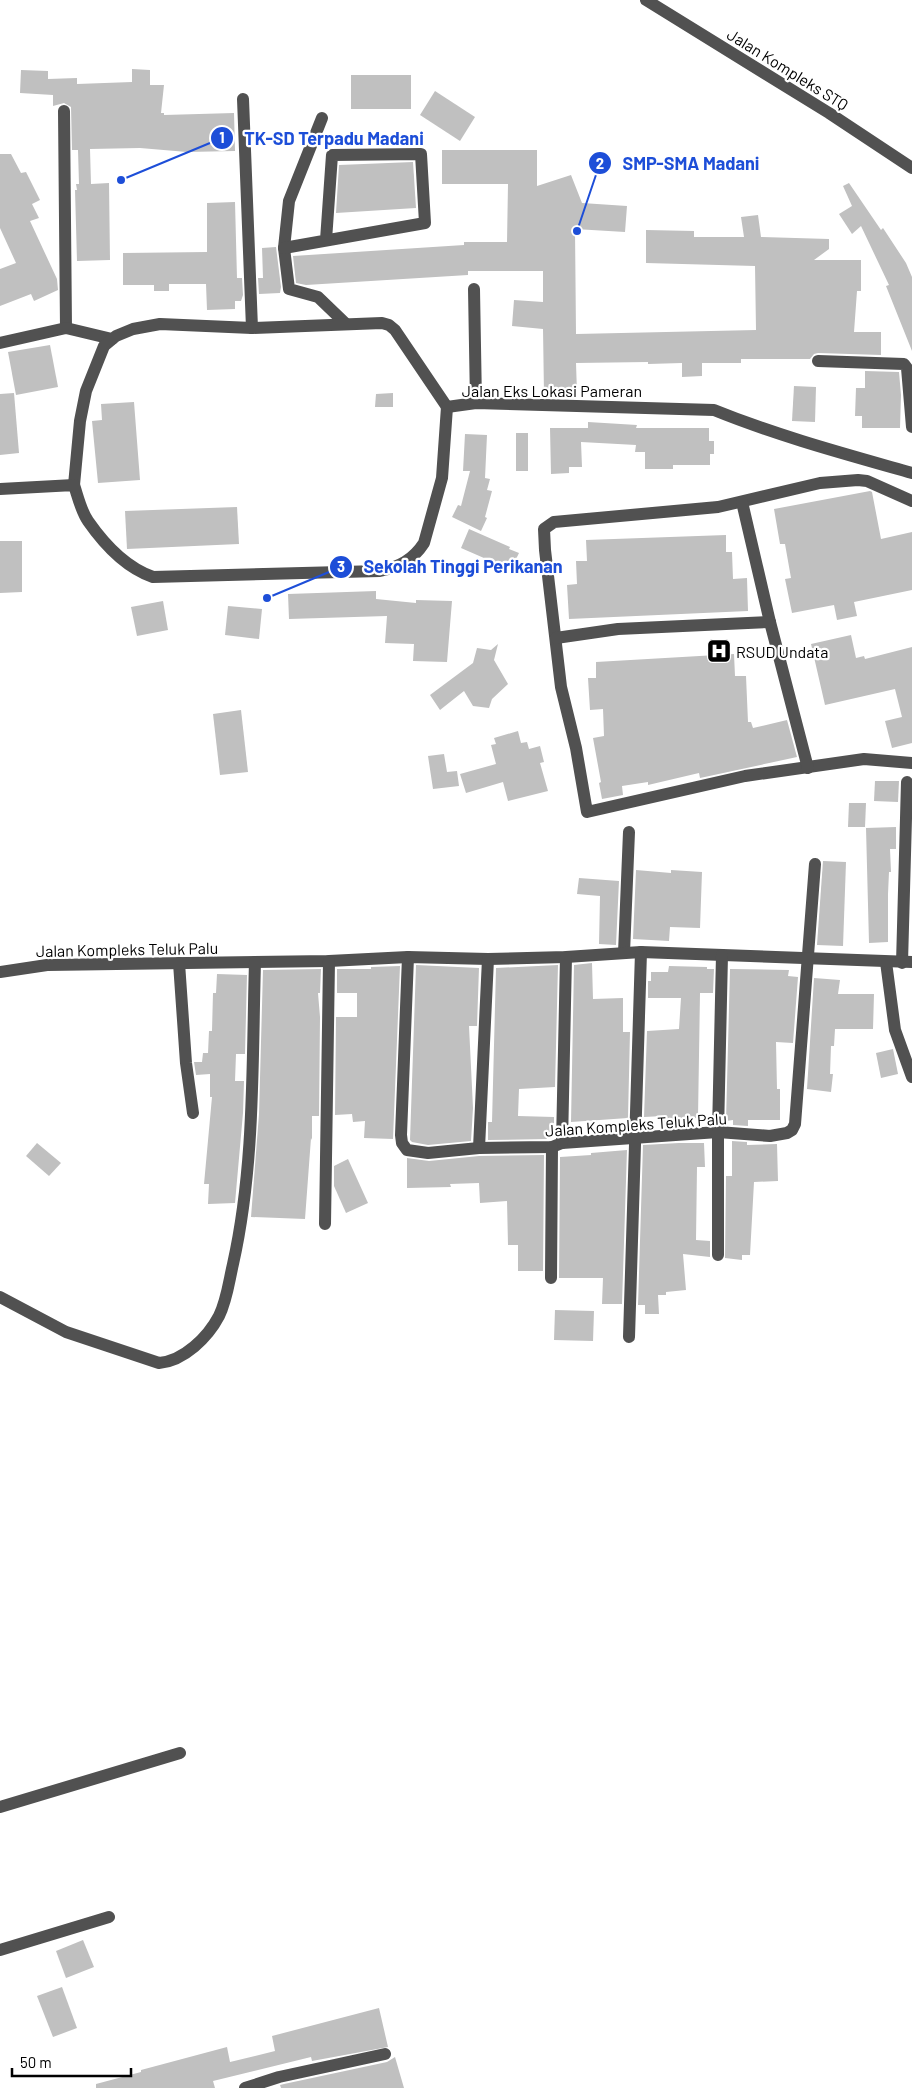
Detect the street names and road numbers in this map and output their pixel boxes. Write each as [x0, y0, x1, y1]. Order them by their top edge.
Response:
street label: Jalan Kompleks STQ [724, 24, 852, 114]
street label: Jalan Eks Lokasi Pameran [462, 381, 642, 400]
street label: Jalan Kompleks Teluk Palu [36, 938, 218, 960]
street label: Jalan Kompleks Teluk Palu [544, 1108, 728, 1140]

